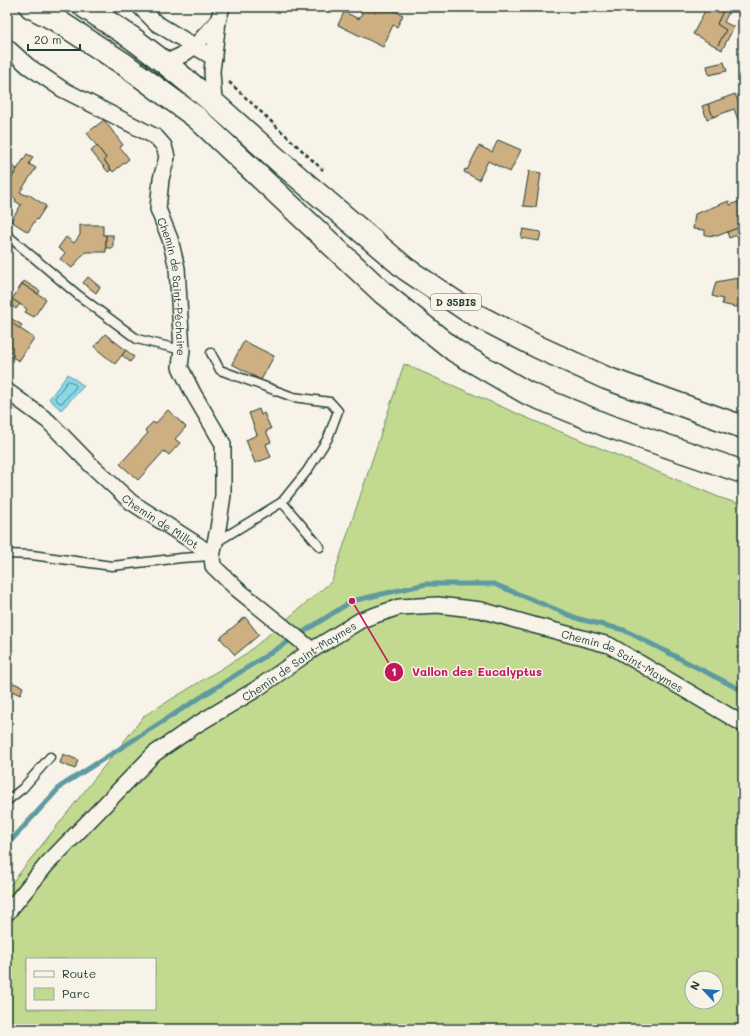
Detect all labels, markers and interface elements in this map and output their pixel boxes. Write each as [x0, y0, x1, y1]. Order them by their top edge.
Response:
scale bar [28, 26, 80, 52]
text: 20 m [34, 31, 62, 47]
street label: Chemin de Saint-Péchaire [154, 215, 190, 357]
road number: D 35BIS [431, 294, 481, 310]
street label: Chemin de Millot [119, 490, 202, 551]
street label: Chemin de Saint-Maymes [239, 617, 359, 704]
street label: Chemin de Saint-Maymes [560, 625, 687, 695]
callout: Vallon des Eucalyptus [384, 660, 550, 684]
text: 1 [391, 663, 397, 679]
text: Vallon des Eucalyptus [412, 663, 542, 679]
legend [26, 958, 156, 1010]
text: Route [62, 965, 96, 981]
north arrow [684, 970, 724, 1010]
text: N [686, 978, 703, 992]
text: Parc [62, 985, 90, 1001]

